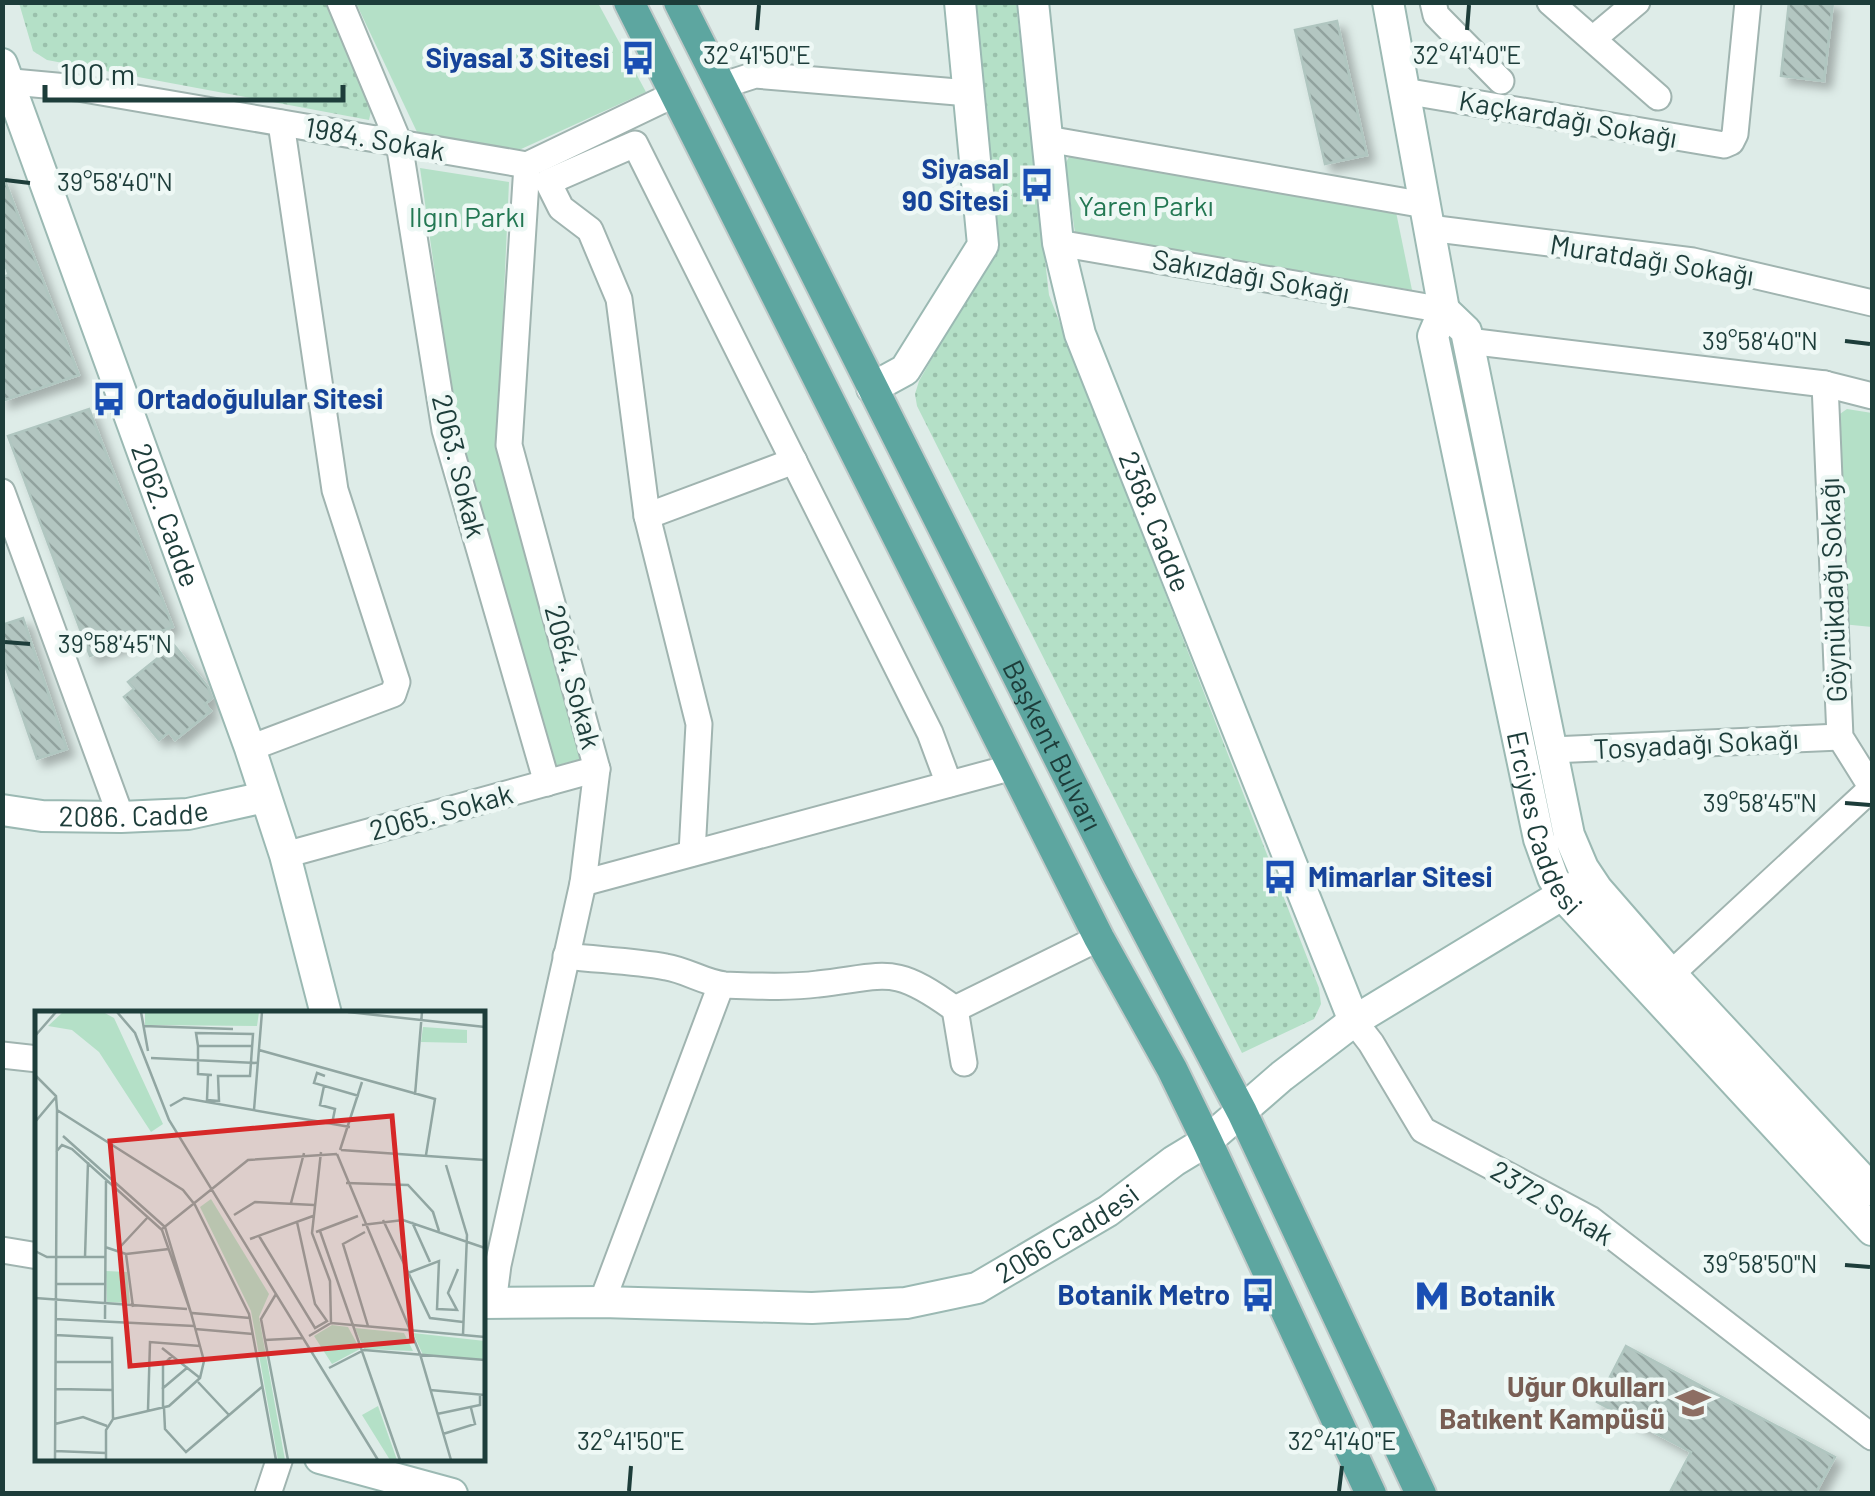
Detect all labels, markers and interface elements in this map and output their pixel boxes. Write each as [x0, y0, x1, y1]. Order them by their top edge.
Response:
bus stop icon: Siyasal 3 Sitesi [619, 39, 657, 77]
text: 32°41'50"E [703, 39, 811, 69]
text: 32°41'40"E [1413, 39, 1521, 69]
scale bar [45, 40, 342, 102]
place label: Siyasal 3 Sitesi [426, 40, 610, 74]
text: 100 m [60, 55, 135, 91]
street label: Kaçkardağı Sokağı [1456, 82, 1680, 154]
street label: 1984. Sokak [303, 109, 448, 167]
place label: Siyasal 90 Sitesi [902, 151, 1009, 217]
text: 39°58'40"N [57, 166, 173, 196]
bus stop icon: Siyasal 90 Sitesi [1018, 166, 1056, 204]
park label: Yaren Parkı [1078, 188, 1214, 222]
park label: Ilgın Parkı [409, 199, 525, 233]
street label: Muratdağı Sokağı [1548, 226, 1756, 292]
street label: Sakızdağı Sokağı [1150, 241, 1352, 309]
text: 39°58'40"N [1702, 325, 1818, 355]
bus stop icon: Ortadoğulular Sitesi [90, 380, 128, 418]
place label: Ortadoğulular Sitesi [137, 381, 384, 415]
street label: 2063. Sokak [426, 390, 494, 541]
street label: 2062. Cadde [125, 438, 208, 591]
street label: 2368. Cadde [1113, 446, 1199, 597]
street label: Göynükdağı Sokağı [1811, 477, 1853, 703]
street label: 2064. Sokak [538, 601, 610, 753]
text: 39°58'45"N [58, 628, 172, 658]
street label: Başkent Bulvarı [996, 654, 1110, 836]
street label: Tosyadağı Sokağı [1592, 721, 1799, 765]
street label: Erciyes Caddesi [1501, 728, 1590, 922]
street label: 2065. Sokak [365, 776, 516, 846]
text: 39°58'45"N [1703, 787, 1817, 817]
street label: 2086. Cadde [58, 792, 211, 833]
bus stop icon: Mimarlar Sitesi [1261, 858, 1299, 896]
place label: Mimarlar Sitesi [1308, 859, 1493, 893]
inset map [35, 1011, 485, 1461]
street label: 2372 Sokak [1485, 1152, 1620, 1252]
street label: 2066 Caddesi [989, 1176, 1145, 1290]
text: 39°58'50"N [1702, 1248, 1818, 1278]
bus stop icon: Botanik Metro [1239, 1276, 1277, 1314]
place label: Botanik Metro [1057, 1277, 1230, 1311]
metro station icon: Botanik [1413, 1277, 1451, 1315]
place label: Botanik [1460, 1278, 1555, 1312]
place label: Uğur Okulları Batıkent Kampüsü [1439, 1369, 1665, 1435]
school or university icon: Uğur Okulları Batıkent Kampüsü [1674, 1384, 1712, 1422]
text: 32°41'50"E [577, 1425, 685, 1455]
text: 32°41'40"E [1288, 1425, 1396, 1455]

